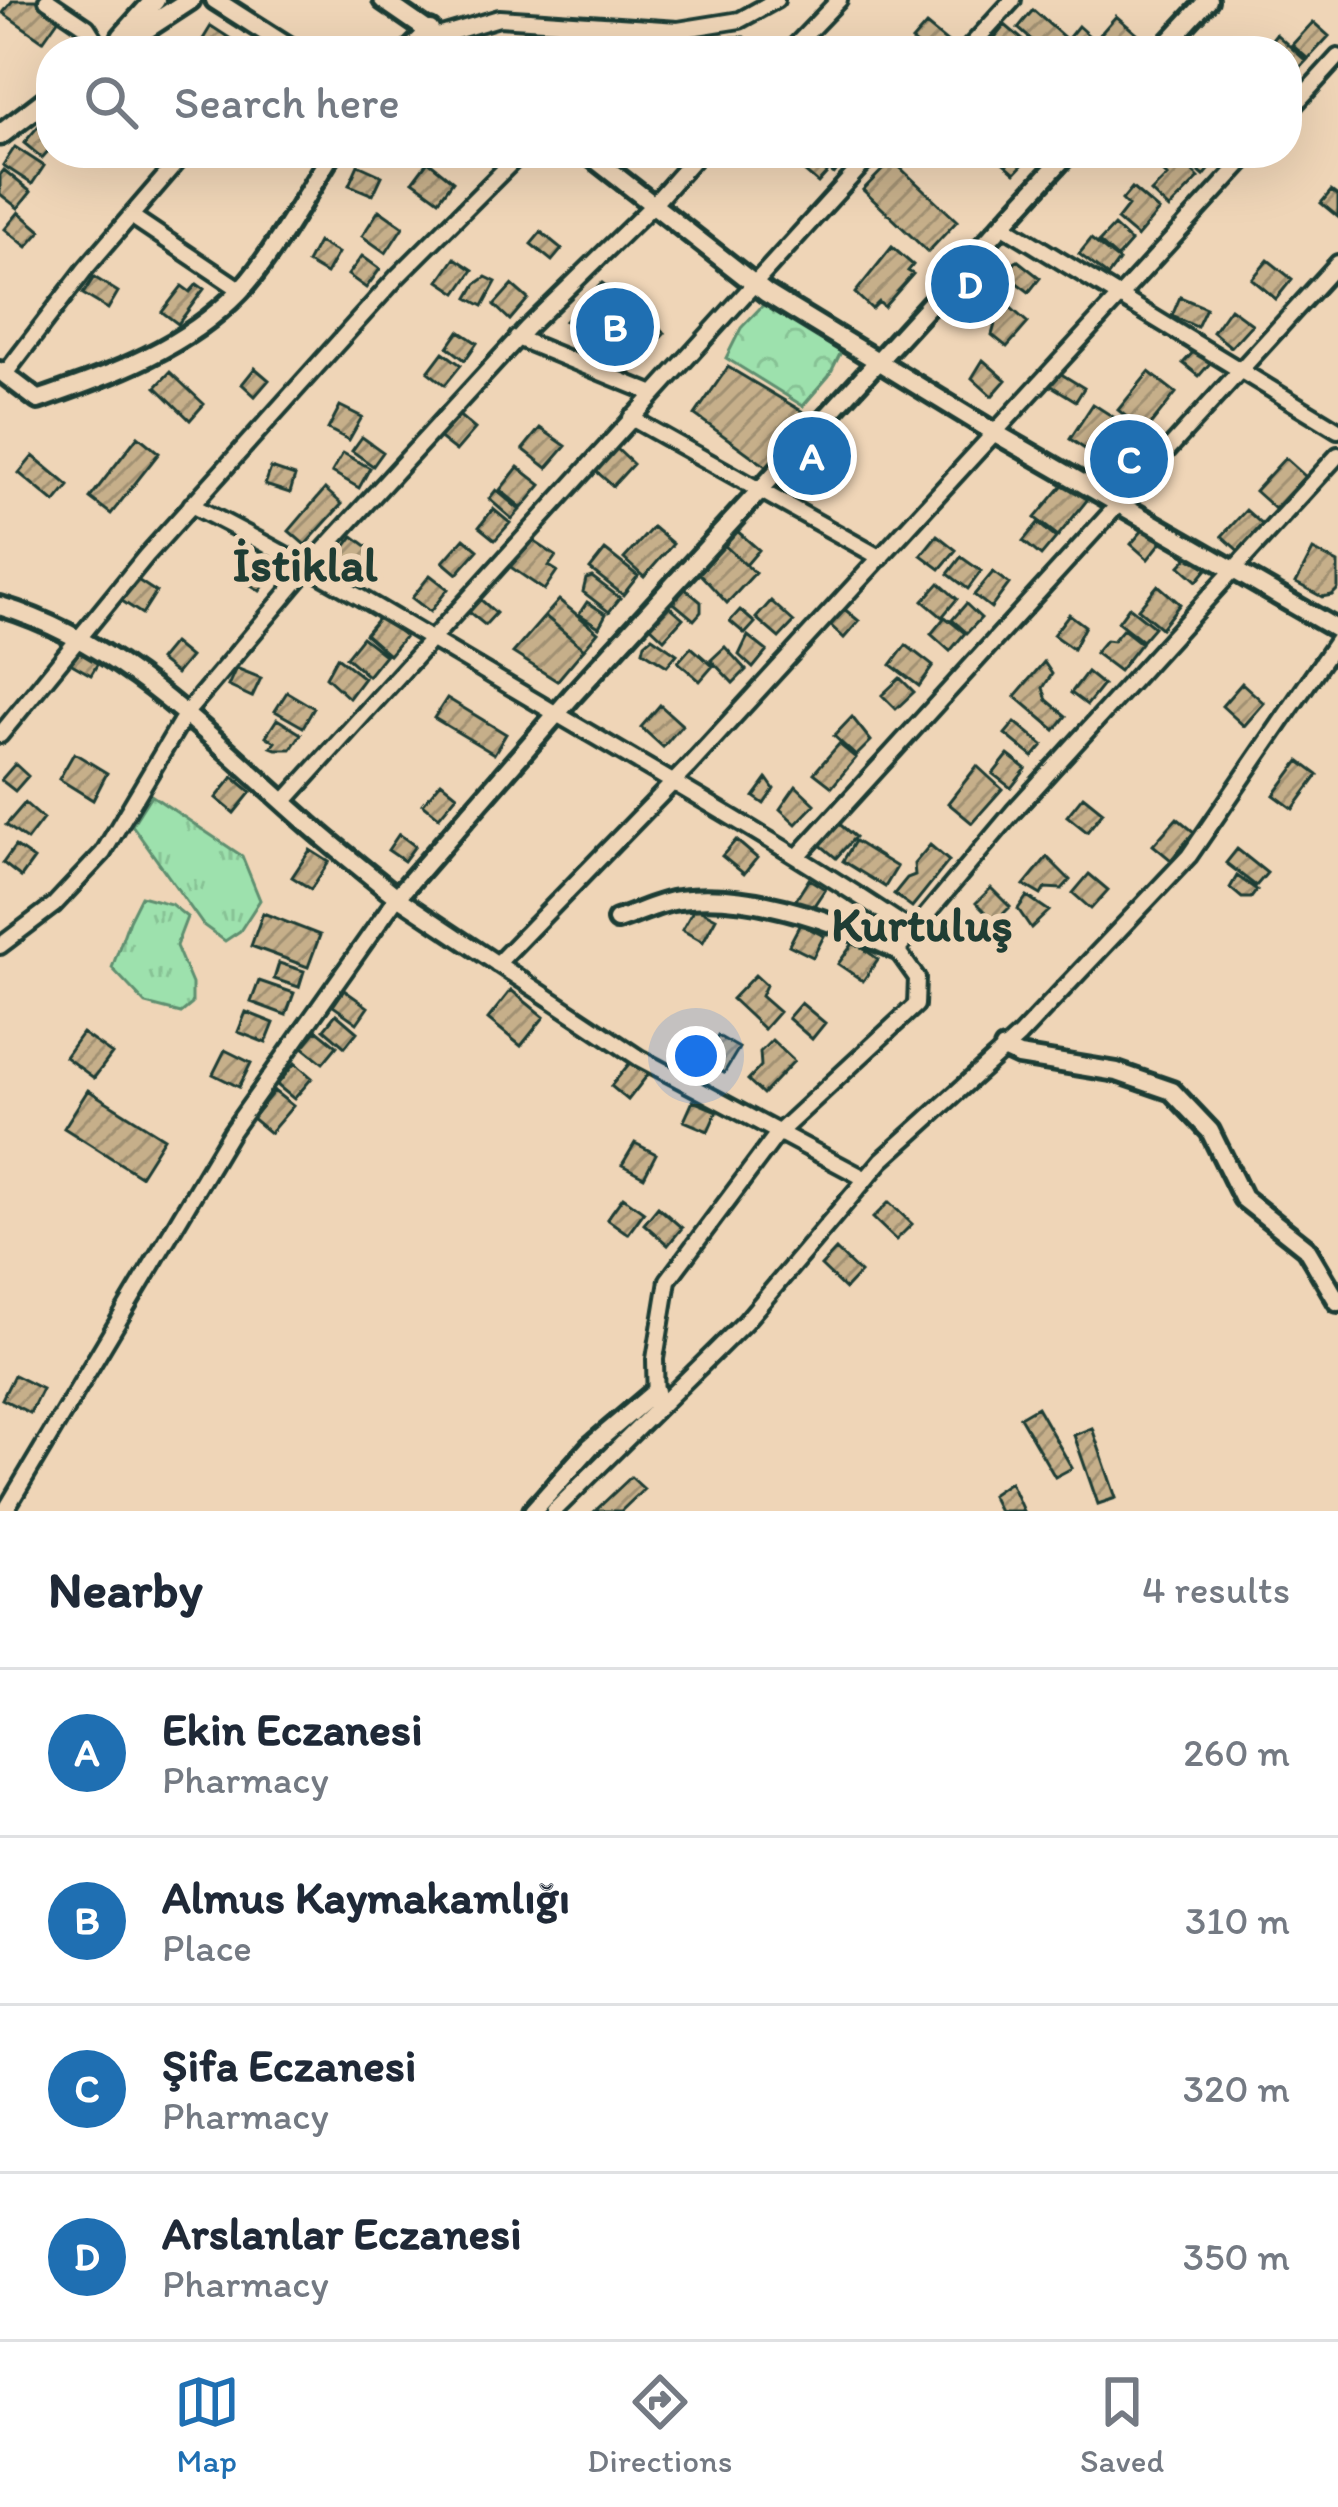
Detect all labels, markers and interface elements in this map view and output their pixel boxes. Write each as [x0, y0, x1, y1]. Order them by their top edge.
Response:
search box [36, 36, 1302, 168]
icon: search [78, 69, 144, 135]
text: Search here [174, 75, 400, 129]
pin: D [931, 239, 1009, 329]
pin: B [576, 282, 654, 372]
pin: A [773, 411, 851, 501]
pin: C [1090, 414, 1168, 504]
district label: İstiklal [232, 535, 378, 593]
district label: Kurtuluş [831, 895, 1013, 953]
your location [666, 1026, 726, 1086]
text: Nearby [48, 1559, 203, 1620]
text: 4 results [1142, 1566, 1290, 1613]
text: Ekin Eczanesi [162, 1702, 423, 1756]
text: A [75, 1729, 99, 1776]
text: 260 m [1183, 1729, 1290, 1776]
text: Pharmacy [162, 1756, 329, 1803]
text: Almus Kaymakamlığı [162, 1870, 570, 1924]
text: B [74, 1897, 100, 1944]
text: 310 m [1185, 1897, 1290, 1944]
text: Place [162, 1924, 252, 1971]
text: Şifa Eczanesi [162, 2038, 416, 2092]
text: C [74, 2065, 100, 2112]
text: 320 m [1183, 2065, 1290, 2112]
text: Pharmacy [162, 2092, 329, 2139]
text: Arslanlar Eczanesi [162, 2206, 521, 2260]
text: D [74, 2233, 100, 2280]
text: 350 m [1183, 2233, 1290, 2280]
text: Pharmacy [162, 2260, 329, 2307]
tab: Map [174, 2369, 240, 2480]
tab: Directions [587, 2369, 732, 2480]
tab: Saved [1080, 2369, 1164, 2480]

